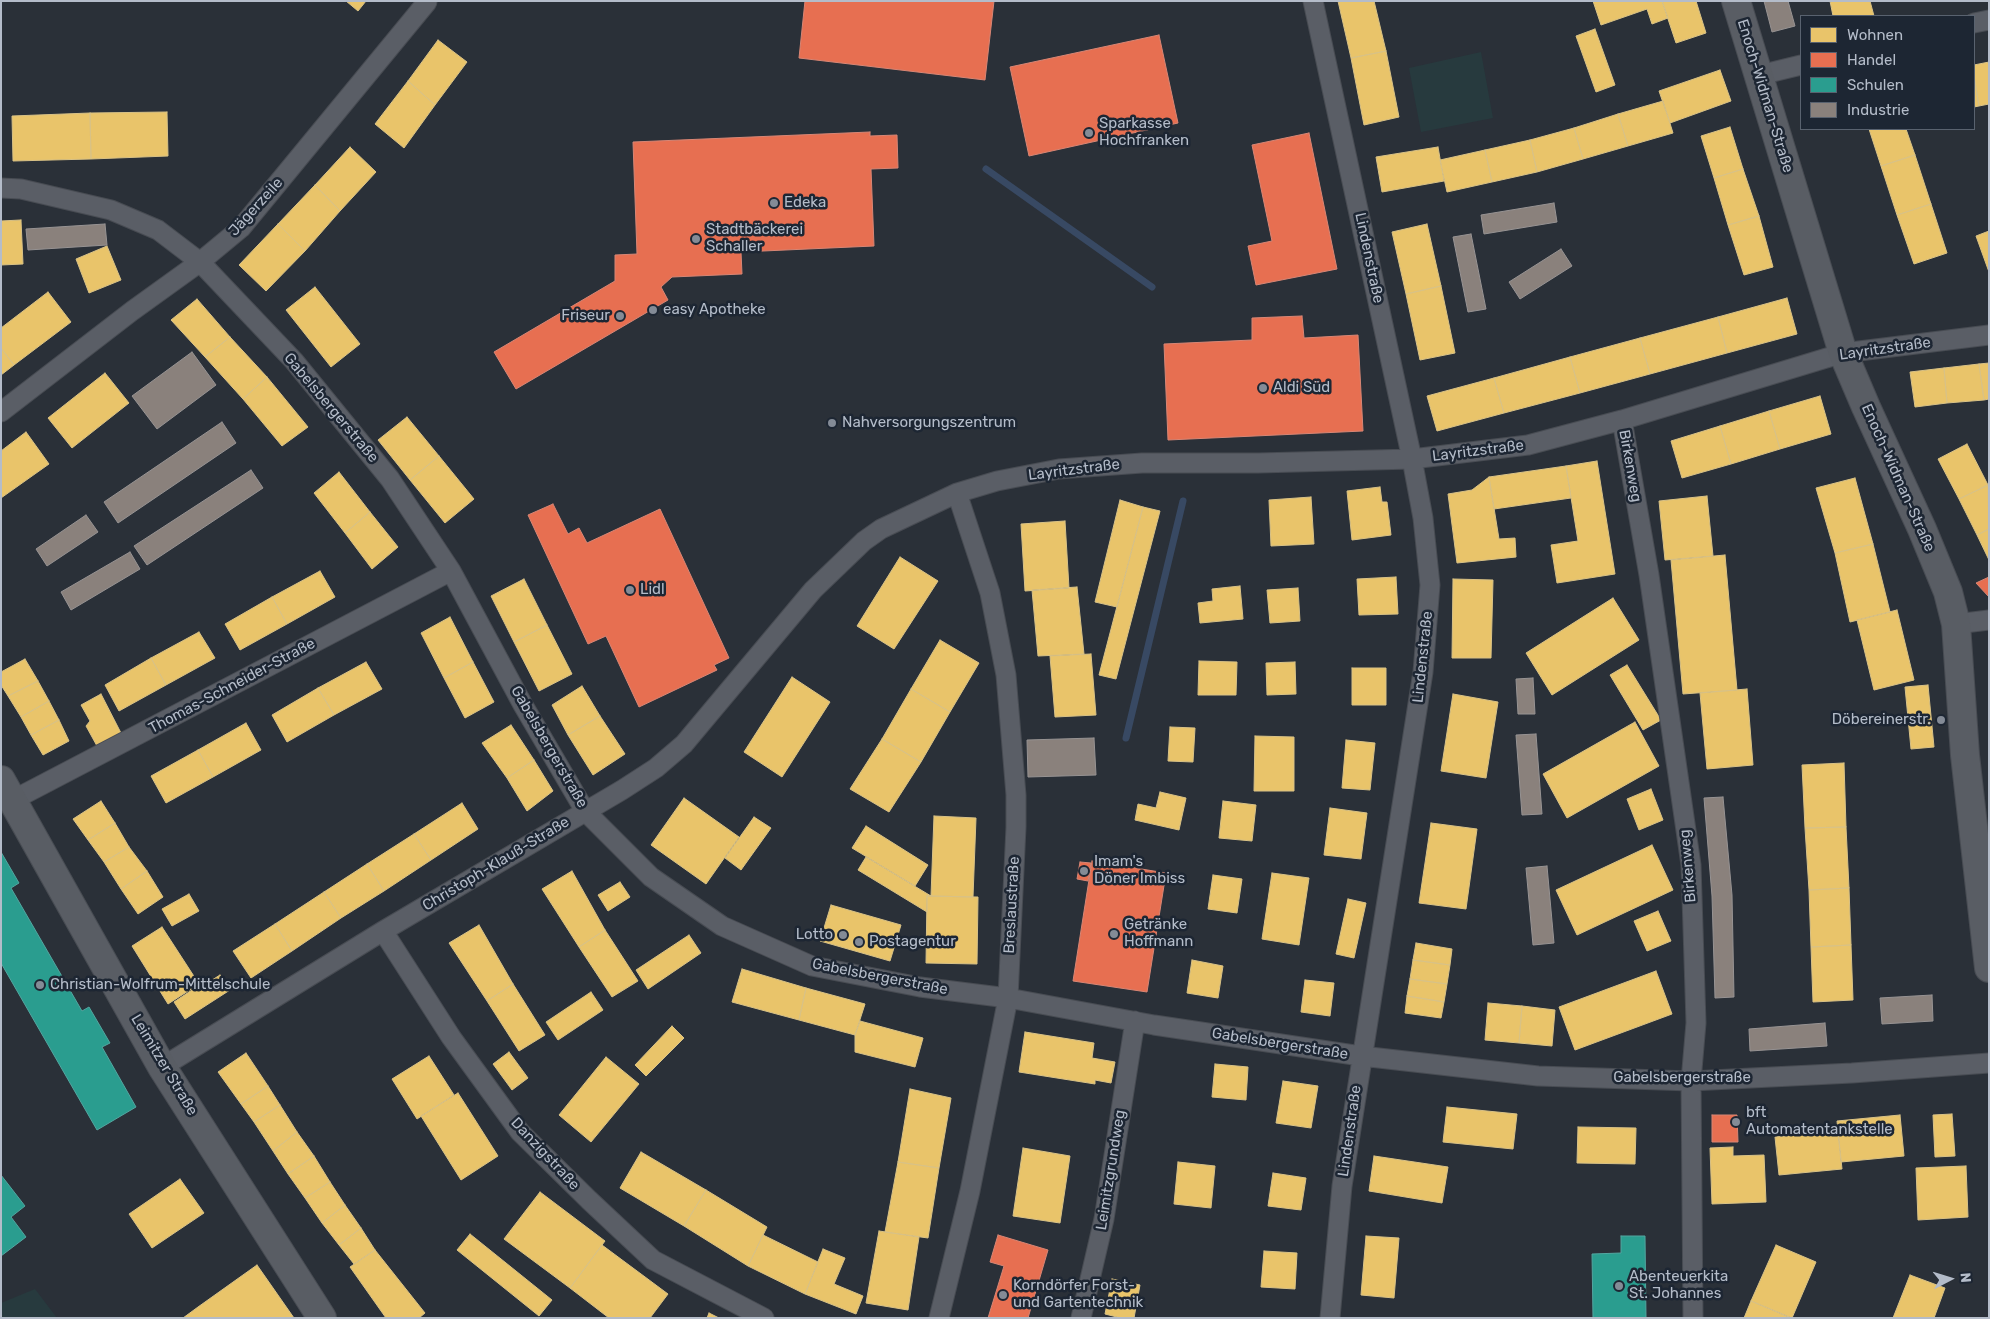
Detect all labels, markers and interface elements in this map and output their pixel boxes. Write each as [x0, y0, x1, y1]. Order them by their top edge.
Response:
legend [1800, 15, 1975, 130]
street label: Enoch-Widman-Straße [1733, 17, 1797, 175]
text: Wohnen [1847, 26, 1903, 44]
text: Handel [1847, 51, 1896, 69]
text: Schulen [1847, 76, 1904, 94]
text: Industrie [1847, 101, 1909, 119]
place label: Sparkasse Hochfranken [1099, 115, 1189, 150]
marker: Sparkasse Hochfranken [1083, 127, 1095, 139]
street label: Jägerzeile [225, 174, 287, 240]
place label: Edeka [784, 194, 826, 212]
marker: Edeka [768, 197, 780, 209]
street label: Lindenstraße [1351, 211, 1387, 305]
place label: Stadtbäckerei Schaller [706, 221, 803, 256]
marker: Stadtbäckerei Schaller [690, 233, 702, 245]
place label: easy Apotheke [663, 301, 766, 319]
marker: easy Apotheke [647, 304, 659, 316]
place label: Friseur [561, 307, 610, 325]
marker: Friseur [614, 310, 626, 322]
street label: Layritzstraße [1838, 334, 1932, 364]
street label: Gabelsbergerstraße [280, 349, 382, 467]
place label: Aldi Süd [1273, 379, 1330, 397]
marker: Aldi Süd [1257, 382, 1269, 394]
street label: Enoch-Widman-Straße [1857, 401, 1939, 555]
place label: Nahversorgungszentrum [842, 414, 1016, 432]
marker: Nahversorgungszentrum [826, 417, 838, 429]
street label: Birkenweg [1615, 428, 1645, 504]
street label: Layritzstraße [1431, 436, 1525, 466]
street label: Layritzstraße [1027, 455, 1121, 485]
place label: Lidl [640, 581, 665, 599]
marker: Lidl [624, 584, 636, 596]
street label: Lindenstraße [1409, 610, 1437, 704]
street label: Thomas-Schneider-Straße [146, 634, 318, 738]
street label: Gabelsbergerstraße [507, 683, 591, 811]
place label: Döbereinerstr. [1832, 711, 1931, 729]
marker: Döbereinerstr. [1935, 714, 1947, 726]
street label: Christoph-Klauß-Straße [419, 813, 573, 915]
street label: Birkenweg [1676, 829, 1700, 903]
place label: Imam's Döner Imbiss [1094, 853, 1185, 888]
street label: Breslaustraße [1000, 856, 1024, 954]
marker: Imam's Döner Imbiss [1078, 865, 1090, 877]
place label: Getränke Hoffmann [1124, 916, 1193, 951]
place label: Lotto [796, 926, 833, 944]
marker: Getränke Hoffmann [1108, 928, 1120, 940]
marker: Lotto [837, 929, 849, 941]
place label: Postagentur [869, 933, 956, 951]
marker: Postagentur [853, 936, 865, 948]
street label: Gabelsbergerstraße [811, 955, 949, 999]
place label: Christian-Wolfrum-Mittelschule [50, 976, 270, 994]
marker: Christian-Wolfrum-Mittelschule [34, 979, 46, 991]
street label: Leimitzer Straße [127, 1011, 201, 1119]
street label: Gabelsbergerstraße [1211, 1024, 1349, 1064]
street label: Gabelsbergerstraße [1613, 1069, 1751, 1087]
street label: Lindenstraße [1335, 1084, 1365, 1178]
place label: bft Automatentankstelle [1746, 1104, 1893, 1139]
street label: Leimitzgrundweg [1093, 1109, 1129, 1231]
street label: Danzigstraße [507, 1114, 583, 1194]
marker: bft Automatentankstelle [1730, 1116, 1742, 1128]
north arrow [1925, 1254, 1975, 1304]
place label: Abenteuerkita St. Johannes [1629, 1268, 1728, 1303]
text: N [1957, 1272, 1974, 1283]
place label: Korndörfer Forst- und Gartentechnik [1013, 1277, 1143, 1312]
marker: Abenteuerkita St. Johannes [1613, 1280, 1625, 1292]
marker: Korndörfer Forst- und Gartentechnik [997, 1289, 1009, 1301]

